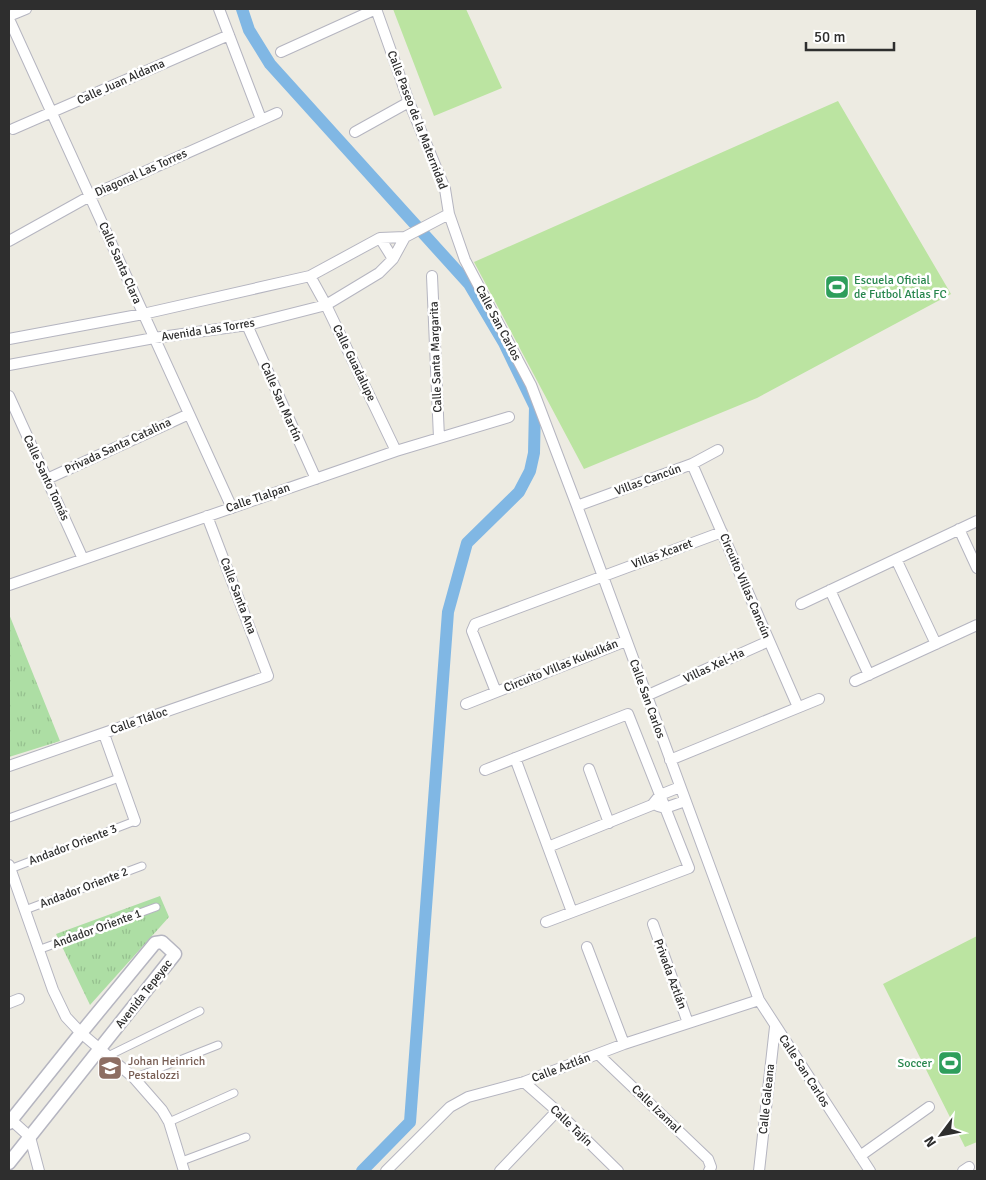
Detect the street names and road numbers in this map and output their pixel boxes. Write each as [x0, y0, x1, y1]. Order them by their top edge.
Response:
street label: Calle Paseo de la Maternidad [384, 48, 450, 192]
street label: Calle Juan Aldama [75, 56, 167, 108]
street label: Diagonal Las Torres [92, 146, 190, 200]
street label: Calle Santa Clara [95, 220, 145, 306]
street label: Calle San Carlos [472, 283, 524, 363]
street label: Calle Santa Margarita [427, 301, 445, 413]
street label: Avenida Las Torres [160, 315, 256, 345]
street label: Calle Guadalupe [329, 322, 379, 404]
street label: Calle San Martín [257, 360, 305, 444]
street label: Privada Santa Catalina [62, 415, 174, 477]
street label: Calle Santo Tomás [20, 433, 72, 523]
street label: Villas Cancún [613, 461, 683, 499]
street label: Calle Tlalpan [224, 480, 292, 516]
street label: Circuito Villas Cancún [716, 531, 774, 641]
street label: Villas Xcaret [629, 536, 695, 572]
street label: Calle Santa Ana [217, 556, 259, 636]
street label: Circuito Villas Kukulkán [502, 636, 620, 696]
street label: Villas Xel-Ha [681, 645, 747, 687]
street label: Calle San Carlos [626, 657, 668, 741]
street label: Calle Tláloc [108, 704, 170, 738]
street label: Andador Oriente 3 [27, 821, 119, 869]
street label: Andador Oriente 2 [38, 864, 130, 912]
street label: Andador Oriente 1 [51, 906, 143, 952]
street label: Privada Aztlán [650, 937, 690, 1011]
street label: Avenida Tepeyac [112, 956, 176, 1032]
street label: Calle San Carlos [775, 1032, 833, 1110]
street label: Calle Aztlán [529, 1050, 593, 1086]
street label: Calle Galeana [756, 1063, 778, 1135]
street label: Calle Izamal [628, 1082, 684, 1137]
street label: Calle Tajín [547, 1102, 595, 1150]

